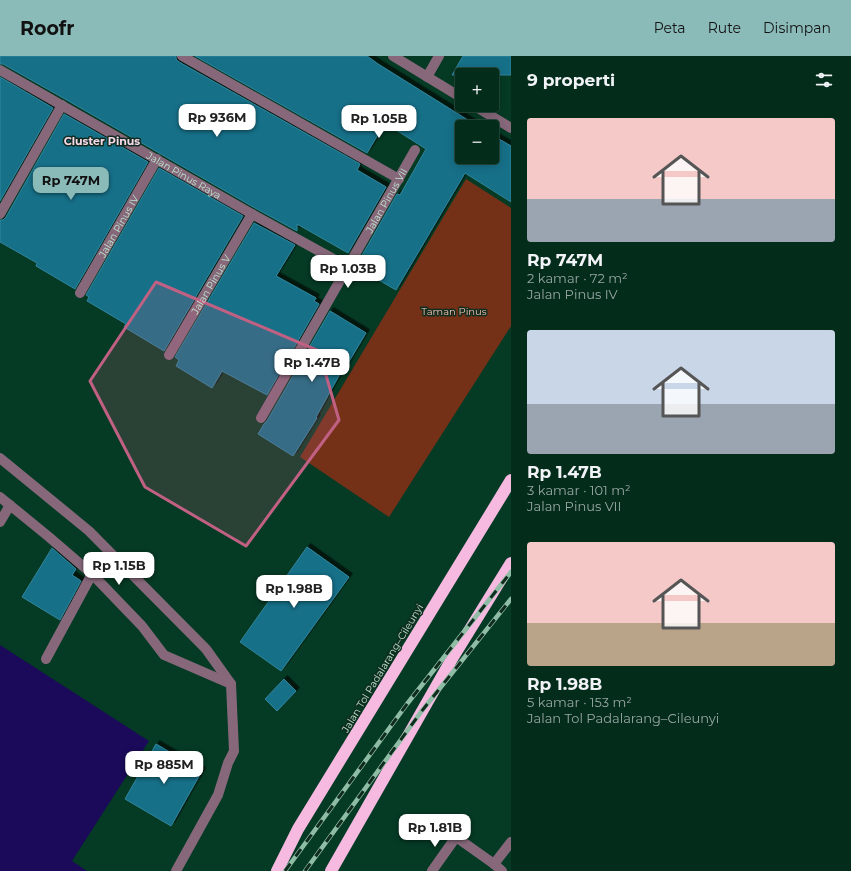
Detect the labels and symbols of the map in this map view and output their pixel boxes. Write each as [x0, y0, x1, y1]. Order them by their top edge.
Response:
pin: Rp 936M [180, 104, 254, 138]
pin: Rp 1.05B [338, 105, 420, 139]
district label: Cluster Pinus [64, 134, 140, 148]
street label: Jalan Pinus Raya [143, 149, 223, 202]
street label: Jalan Pinus VII [362, 166, 410, 236]
pin: Rp 747M [34, 167, 108, 201]
street label: Jalan Pinus IV [95, 193, 142, 261]
street label: Jalan Pinus V [188, 252, 234, 318]
pin: Rp 1.03B [307, 255, 389, 289]
park label: Taman Pinus [421, 305, 487, 318]
pin: Rp 1.47B [271, 349, 353, 383]
pin: Rp 1.15B [78, 552, 160, 586]
pin: Rp 1.98B [253, 575, 335, 609]
street label: Jalan Tol Padalarang–Cileunyi [338, 601, 426, 736]
pin: Rp 885M [127, 751, 201, 785]
pin: Rp 1.81B [394, 814, 476, 848]

